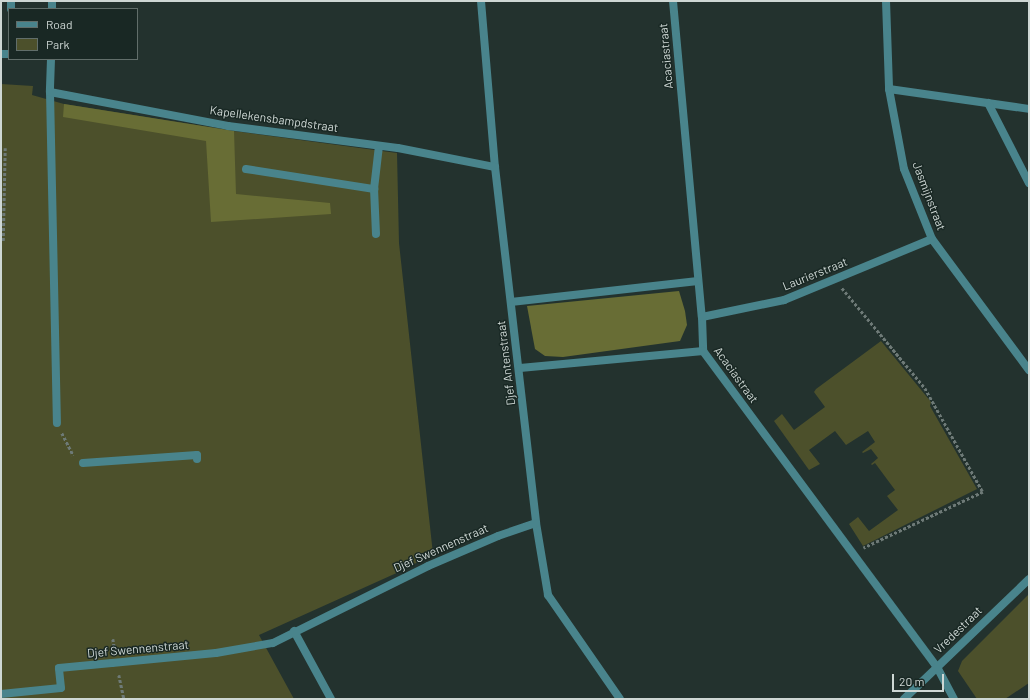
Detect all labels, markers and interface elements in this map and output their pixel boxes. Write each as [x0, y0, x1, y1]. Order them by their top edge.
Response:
legend [8, 8, 138, 60]
text: Road [46, 17, 73, 31]
street label: Acaciastraat [656, 23, 676, 89]
text: Park [46, 37, 70, 51]
street label: Kapellekensbampdstraat [209, 103, 339, 135]
street label: Jasmijnstraat [909, 160, 949, 232]
street label: Laurierstraat [781, 254, 849, 294]
street label: Djef Antenstraat [494, 320, 518, 406]
street label: Acaciastraat [711, 344, 761, 406]
street label: Djef Swennenstraat [391, 521, 491, 575]
street label: Vredestraat [931, 603, 985, 657]
street label: Djef Swennenstraat [87, 637, 189, 661]
scale bar [894, 666, 946, 692]
text: 20 m [899, 674, 925, 688]

